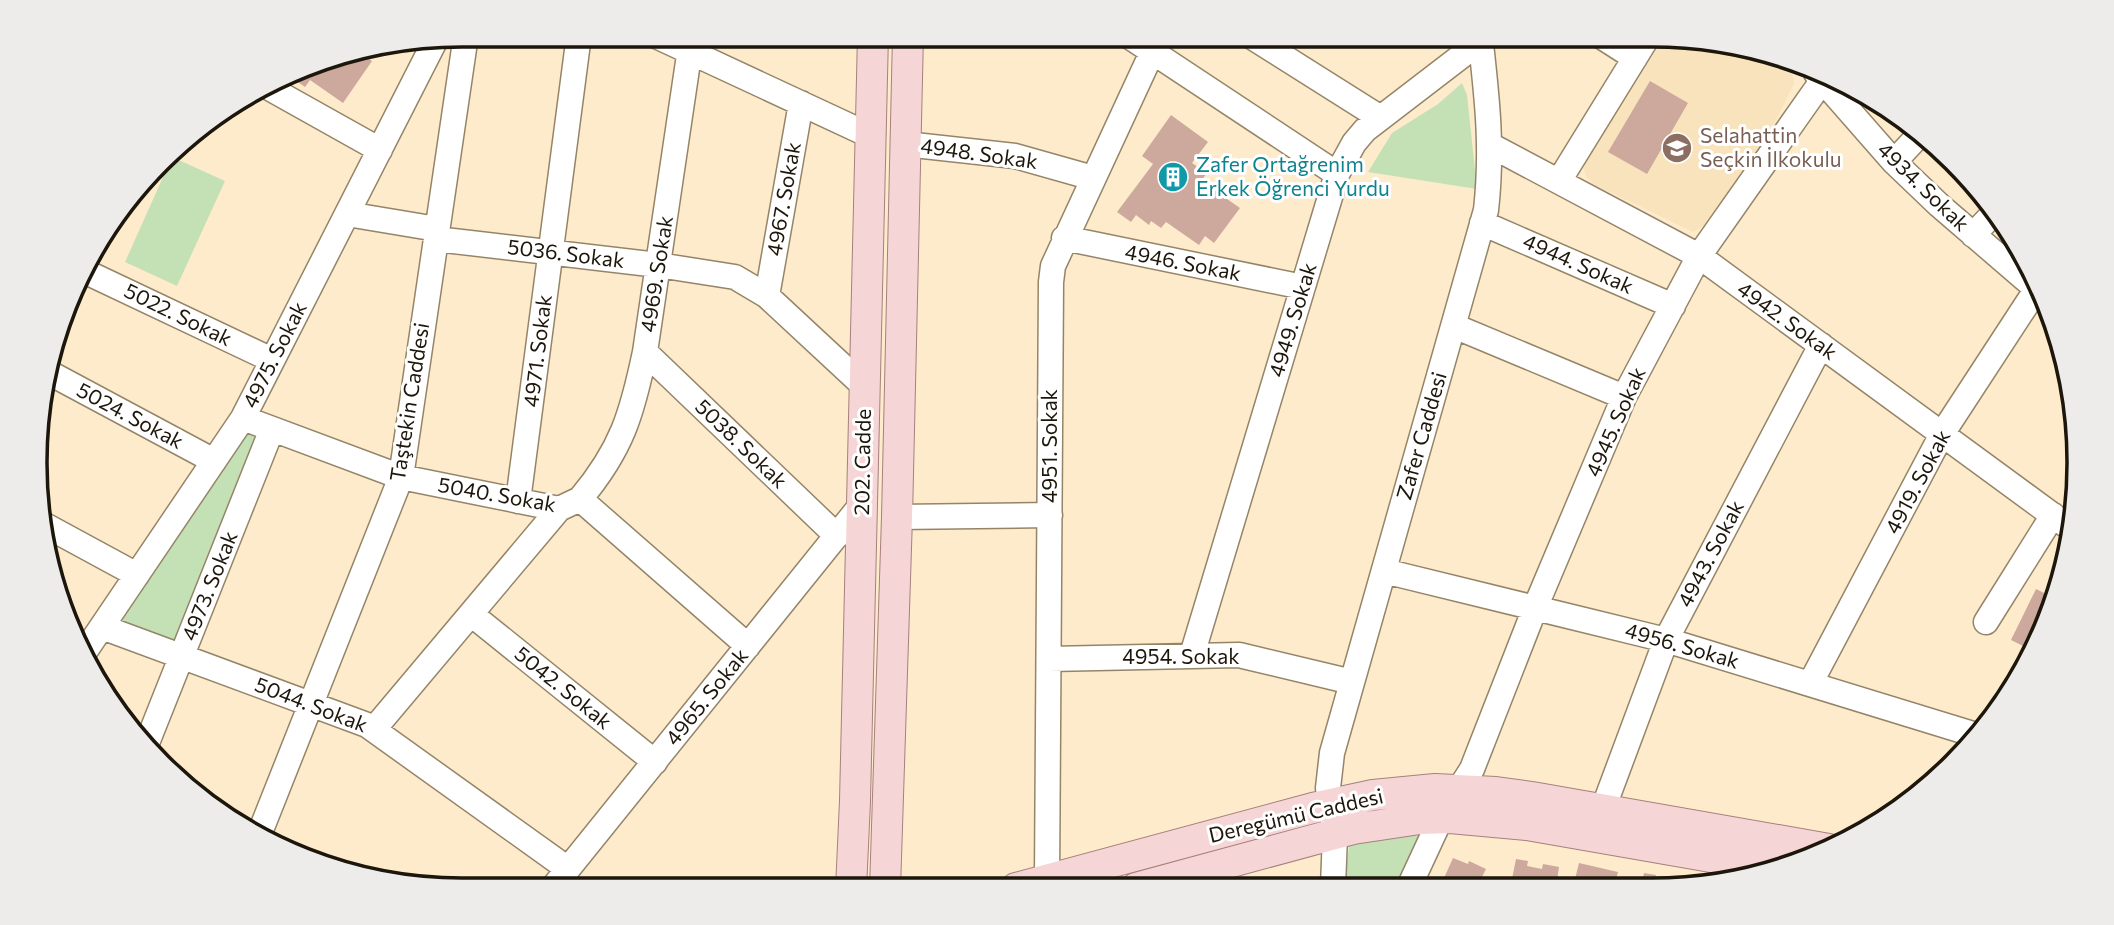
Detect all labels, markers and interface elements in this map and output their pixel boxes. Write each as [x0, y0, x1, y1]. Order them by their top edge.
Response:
place label: Selahattin Seçkin İlkokulu [1700, 122, 1841, 171]
school or university icon: Selahattin Seçkin İlkokulu [1660, 131, 1694, 165]
street label: 4948. Sokak [919, 132, 1039, 173]
street label: 4934. Sokak [1873, 136, 1975, 236]
street label: 4967. Sokak [760, 140, 805, 258]
place label: Zafer Ortağrenim Erkek Öğrenci Yurdu [1196, 151, 1390, 200]
building icon: Zafer Ortağrenim Erkek Öğrenci Yurdu [1156, 160, 1190, 194]
street label: 4969. Sokak [634, 214, 677, 334]
street label: 4944. Sokak [1520, 227, 1638, 298]
street label: 5036. Sokak [506, 233, 626, 272]
street label: 4946. Sokak [1123, 238, 1244, 285]
street label: 4949. Sokak [1262, 260, 1321, 380]
street label: 4942. Sokak [1733, 275, 1843, 364]
street label: 5022. Sokak [121, 277, 237, 350]
street label: 4971. Sokak [517, 293, 556, 408]
street label: 4975. Sokak [236, 297, 311, 411]
street label: Taştekin Caddesi [384, 321, 433, 483]
street label: 4945. Sokak [1579, 363, 1650, 480]
street label: Zafer Caddesi [1390, 369, 1451, 502]
street label: 5024. Sokak [73, 376, 188, 453]
street label: 4951. Sokak [1036, 389, 1061, 503]
street label: 5038. Sokak [691, 393, 793, 493]
street label: 202. Cadde [848, 408, 875, 515]
street label: 4919. Sokak [1879, 425, 1955, 538]
street label: 5040. Sokak [436, 471, 558, 516]
street label: 4943. Sokak [1671, 496, 1748, 611]
street label: 4973. Sokak [175, 527, 242, 644]
street label: 4956. Sokak [1623, 616, 1742, 673]
street label: 5042. Sokak [510, 640, 617, 733]
street label: 4965. Sokak [659, 643, 752, 750]
street label: 4954. Sokak [1122, 643, 1240, 668]
street label: 5044. Sokak [252, 671, 371, 736]
street label: Deregümü Caddesi [1206, 782, 1385, 847]

